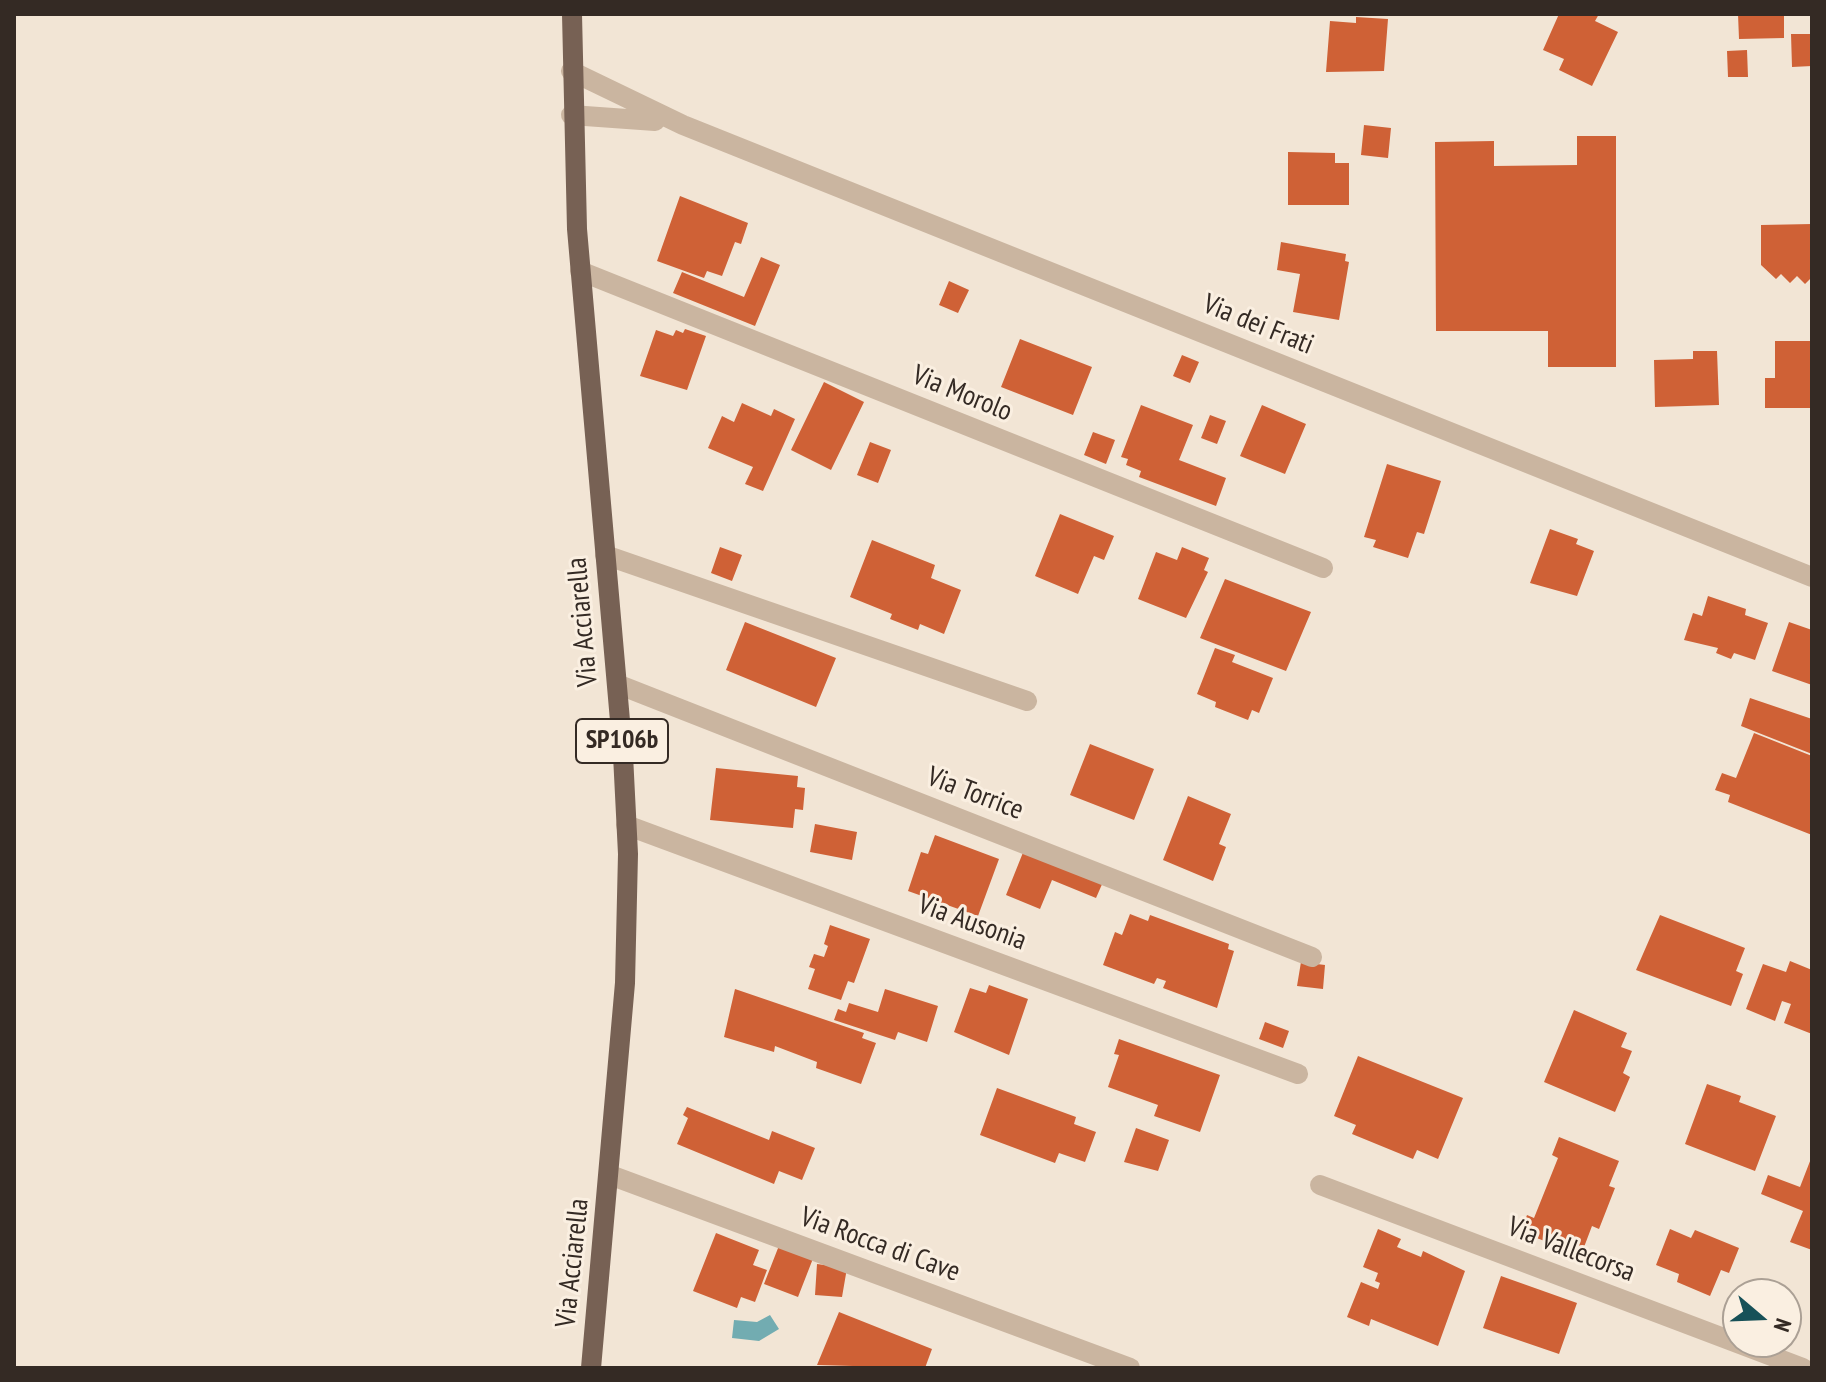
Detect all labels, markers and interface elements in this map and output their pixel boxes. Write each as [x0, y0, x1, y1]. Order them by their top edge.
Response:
street label: Via dei Frati [1198, 288, 1318, 362]
street label: Via Morolo [907, 359, 1017, 429]
street label: Via Acciarella [561, 556, 605, 688]
road number: SP106b [576, 719, 668, 763]
street label: Via Torrice [922, 760, 1028, 828]
street label: Via Ausonia [913, 888, 1031, 958]
street label: Via Acciarella [550, 1197, 596, 1329]
street label: Via Rocca di Cave [796, 1201, 964, 1289]
street label: Via Vallecorsa [1503, 1210, 1639, 1290]
north arrow [1722, 1278, 1802, 1358]
text: N [1768, 1315, 1798, 1335]

